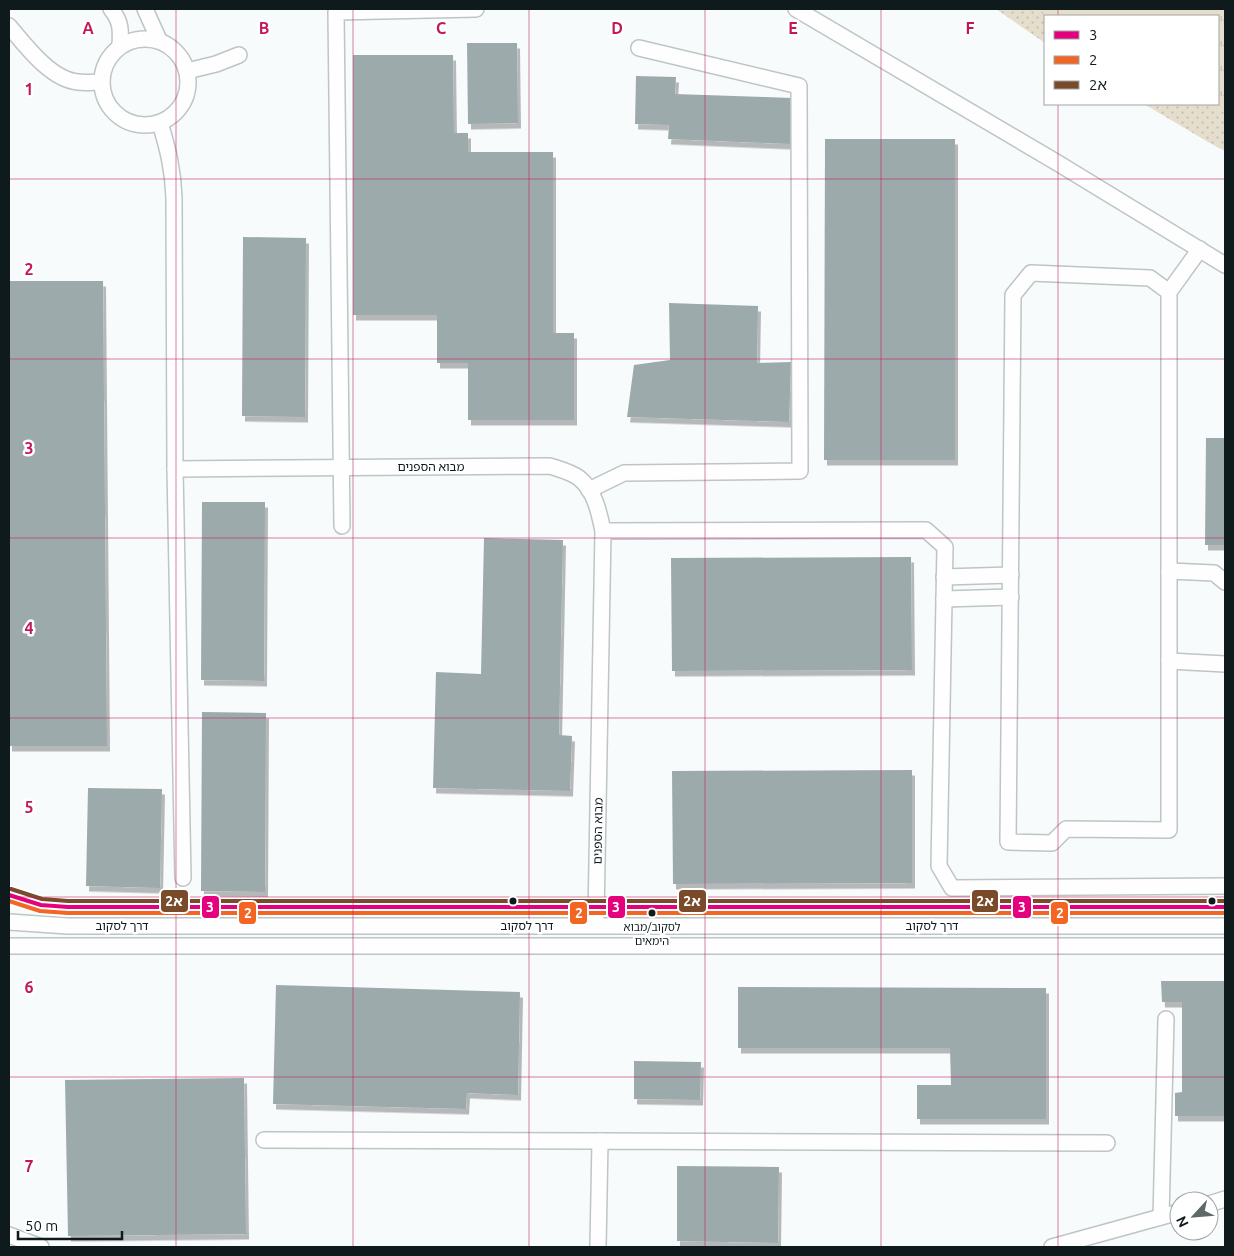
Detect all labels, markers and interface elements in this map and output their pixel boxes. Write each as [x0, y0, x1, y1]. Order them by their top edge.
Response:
legend [1044, 15, 1219, 105]
text: A [82, 19, 94, 37]
text: B [259, 19, 269, 37]
text: C [436, 19, 446, 37]
text: D [611, 19, 623, 37]
text: E [788, 19, 798, 37]
text: F [966, 19, 975, 37]
text: 3 [1089, 26, 1097, 43]
text: 2 [1089, 51, 1097, 68]
text: 2א [1089, 76, 1107, 93]
text: 1 [24, 80, 34, 98]
text: 2 [24, 260, 34, 278]
text: 3 [24, 439, 34, 457]
street label: מבוא הספנים [398, 460, 464, 473]
text: 4 [24, 619, 34, 637]
street label: מבוא הספנים [590, 797, 605, 865]
text: 5 [24, 798, 34, 816]
line badge: 2א [160, 889, 189, 913]
line badge: 2א [678, 889, 707, 913]
line badge: 2א [971, 889, 999, 913]
text: 2א [165, 893, 183, 909]
text: 2א [683, 893, 701, 909]
text: 2א [976, 893, 994, 909]
line badge: 3 [201, 895, 220, 919]
line badge: 3 [607, 895, 626, 919]
line badge: 3 [1012, 895, 1032, 919]
unlabelled marker [508, 896, 518, 906]
unlabelled marker [1207, 896, 1217, 906]
text: 3 [206, 899, 214, 915]
text: 3 [612, 899, 620, 915]
text: 3 [1018, 899, 1026, 915]
line badge: 2 [238, 901, 257, 925]
line badge: 2 [569, 901, 588, 925]
line badge: 2 [1050, 901, 1069, 925]
text: 2 [244, 905, 252, 921]
text: 2 [575, 905, 583, 921]
text: 2 [1056, 905, 1064, 921]
marker: לסקוב/מבוא הימאים [647, 908, 657, 918]
street label: דרך לסקוב [95, 919, 149, 932]
street label: דרך לסקוב [500, 919, 554, 932]
street label: דרך לסקוב [905, 919, 959, 932]
place label: לסקוב/מבוא הימאים [624, 921, 681, 947]
text: 6 [24, 978, 34, 996]
text: 7 [24, 1157, 34, 1175]
north arrow [1169, 1191, 1219, 1241]
scale bar [18, 1208, 121, 1240]
text: N [1173, 1213, 1192, 1230]
text: 50 m [25, 1217, 58, 1234]

